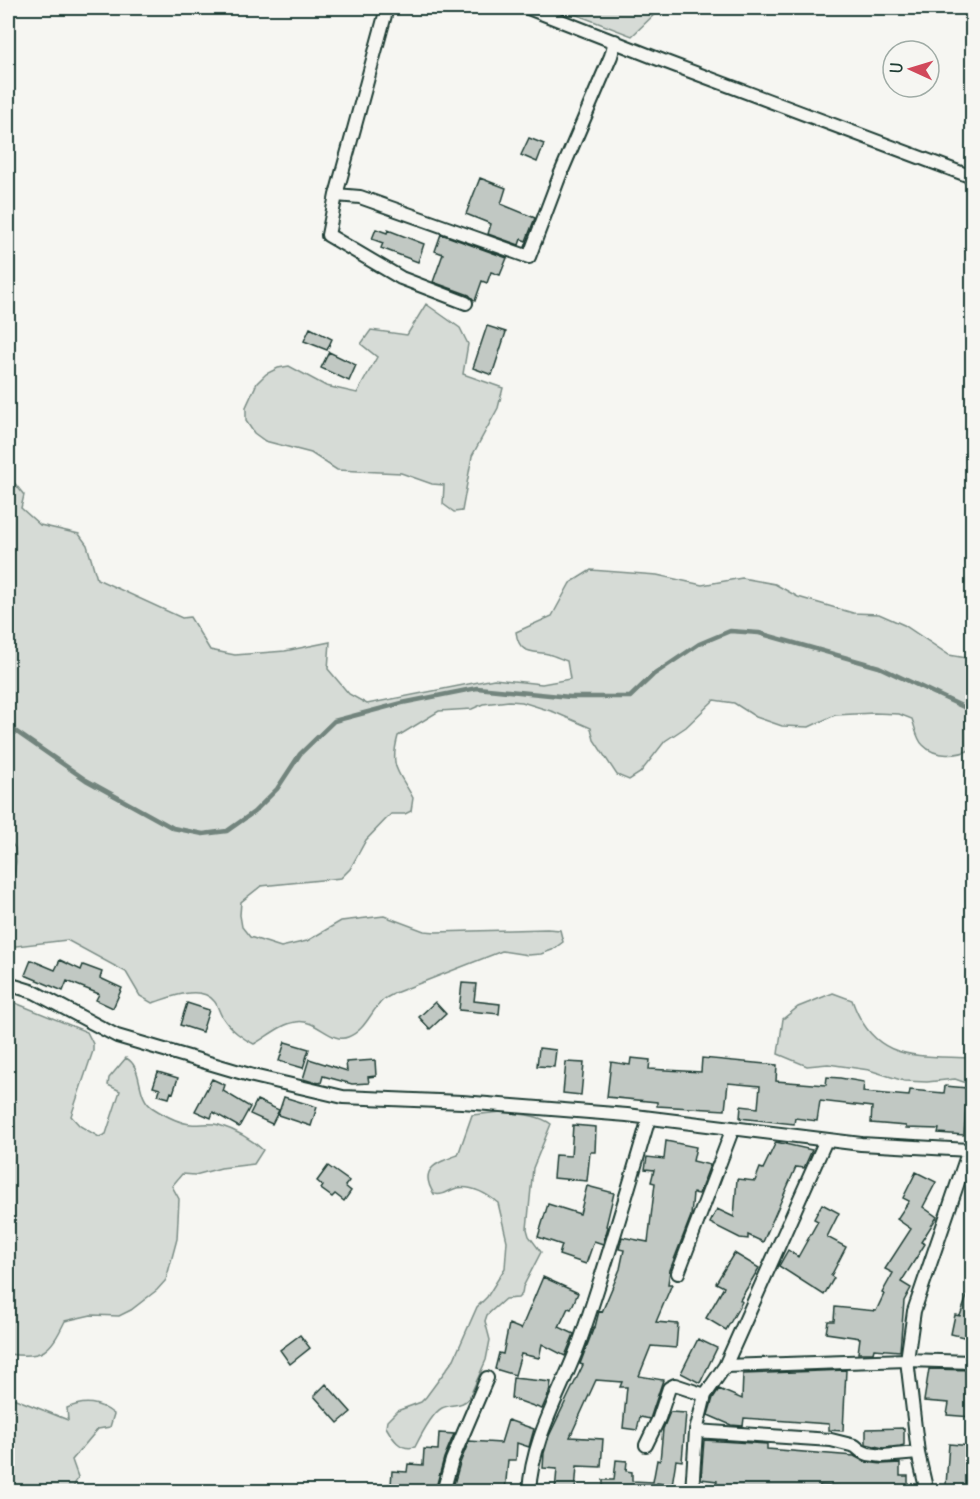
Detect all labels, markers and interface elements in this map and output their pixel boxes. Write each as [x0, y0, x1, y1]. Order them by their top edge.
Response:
north arrow [881, 39, 941, 99]
text: U [886, 62, 906, 74]

